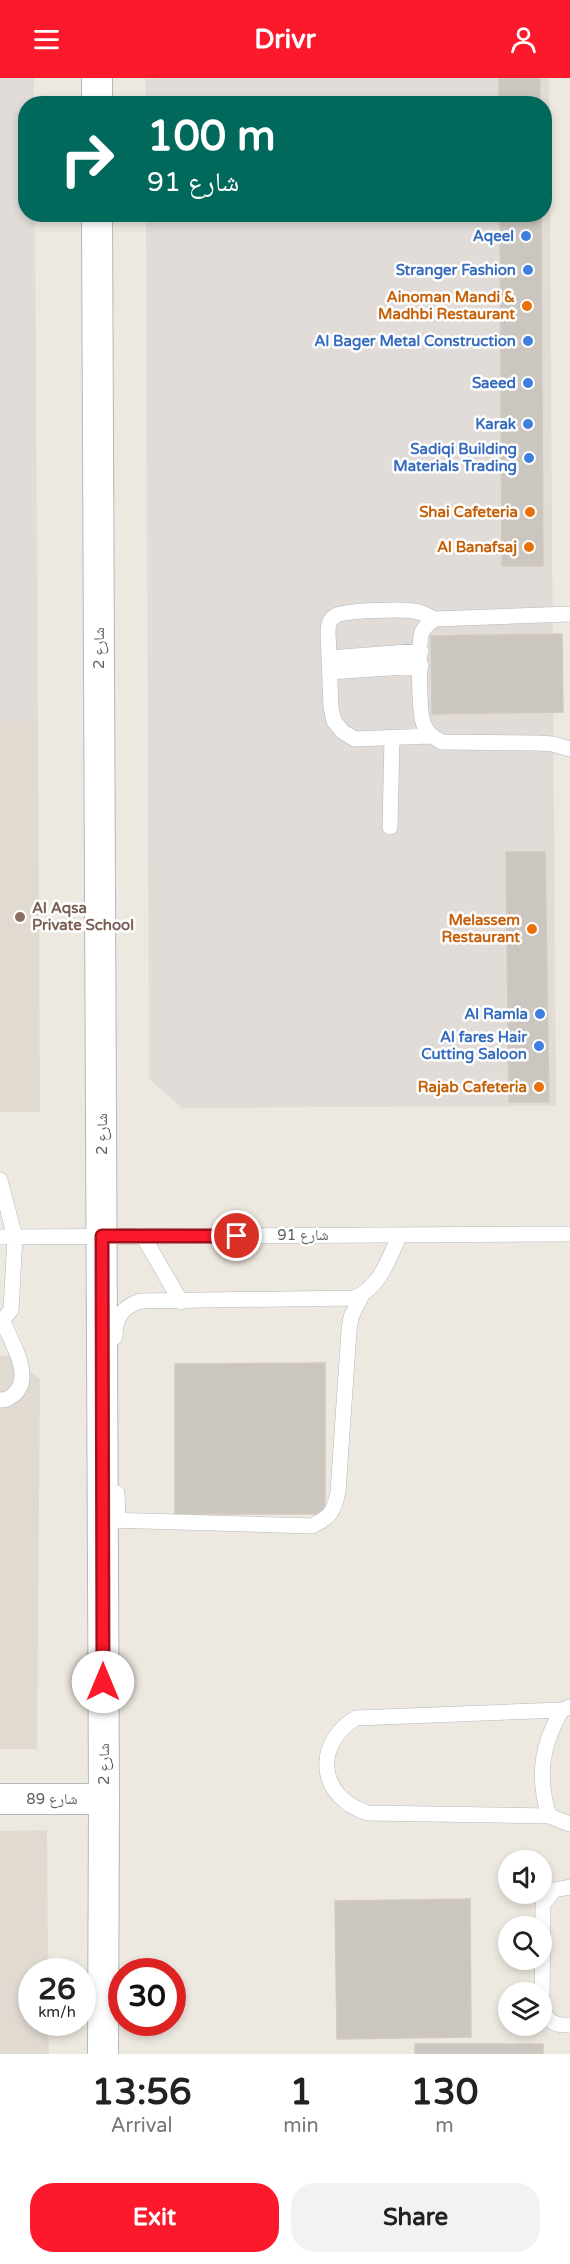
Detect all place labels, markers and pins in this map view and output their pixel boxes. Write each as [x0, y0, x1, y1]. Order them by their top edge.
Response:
place label: Aqeel [473, 227, 514, 246]
marker: Aqeel [519, 229, 533, 243]
place label: Stranger Fashion [396, 261, 516, 280]
marker: Stranger Fashion [521, 263, 535, 277]
place label: Ainoman Mandi & Madhbi Restaurant [378, 288, 515, 323]
marker: Ainoman Mandi & Madhbi Restaurant [520, 299, 534, 313]
place label: Al Bager Metal Construction [314, 332, 516, 351]
marker: Al Bager Metal Construction [521, 334, 535, 348]
place label: Saeed [472, 374, 516, 392]
marker: Saeed [521, 376, 535, 390]
place label: Karak [475, 415, 516, 433]
marker: Karak [521, 417, 535, 431]
place label: Sadiqi Building Materials Trading [393, 440, 517, 476]
marker: Sadiqi Building Materials Trading [522, 451, 536, 465]
place label: Shai Cafeteria [419, 503, 518, 521]
marker: Shai Cafeteria [523, 505, 537, 519]
place label: Al Banafsaj [437, 538, 517, 557]
marker: Al Banafsaj [522, 540, 536, 554]
place label: Al Aqsa Private School [32, 899, 134, 934]
marker: Al Aqsa Private School [13, 910, 27, 924]
place label: Melassem Restaurant [442, 911, 520, 946]
marker: Melassem Restaurant [525, 922, 539, 936]
place label: Al Ramla [464, 1005, 528, 1023]
marker: Al Ramla [533, 1007, 547, 1021]
place label: Al fares Hair Cutting Saloon [421, 1028, 527, 1064]
marker: Al fares Hair Cutting Saloon [532, 1039, 546, 1053]
place label: Rajab Cafeteria [418, 1078, 527, 1097]
marker: Rajab Cafeteria [532, 1080, 546, 1094]
pin [211, 1210, 262, 1261]

